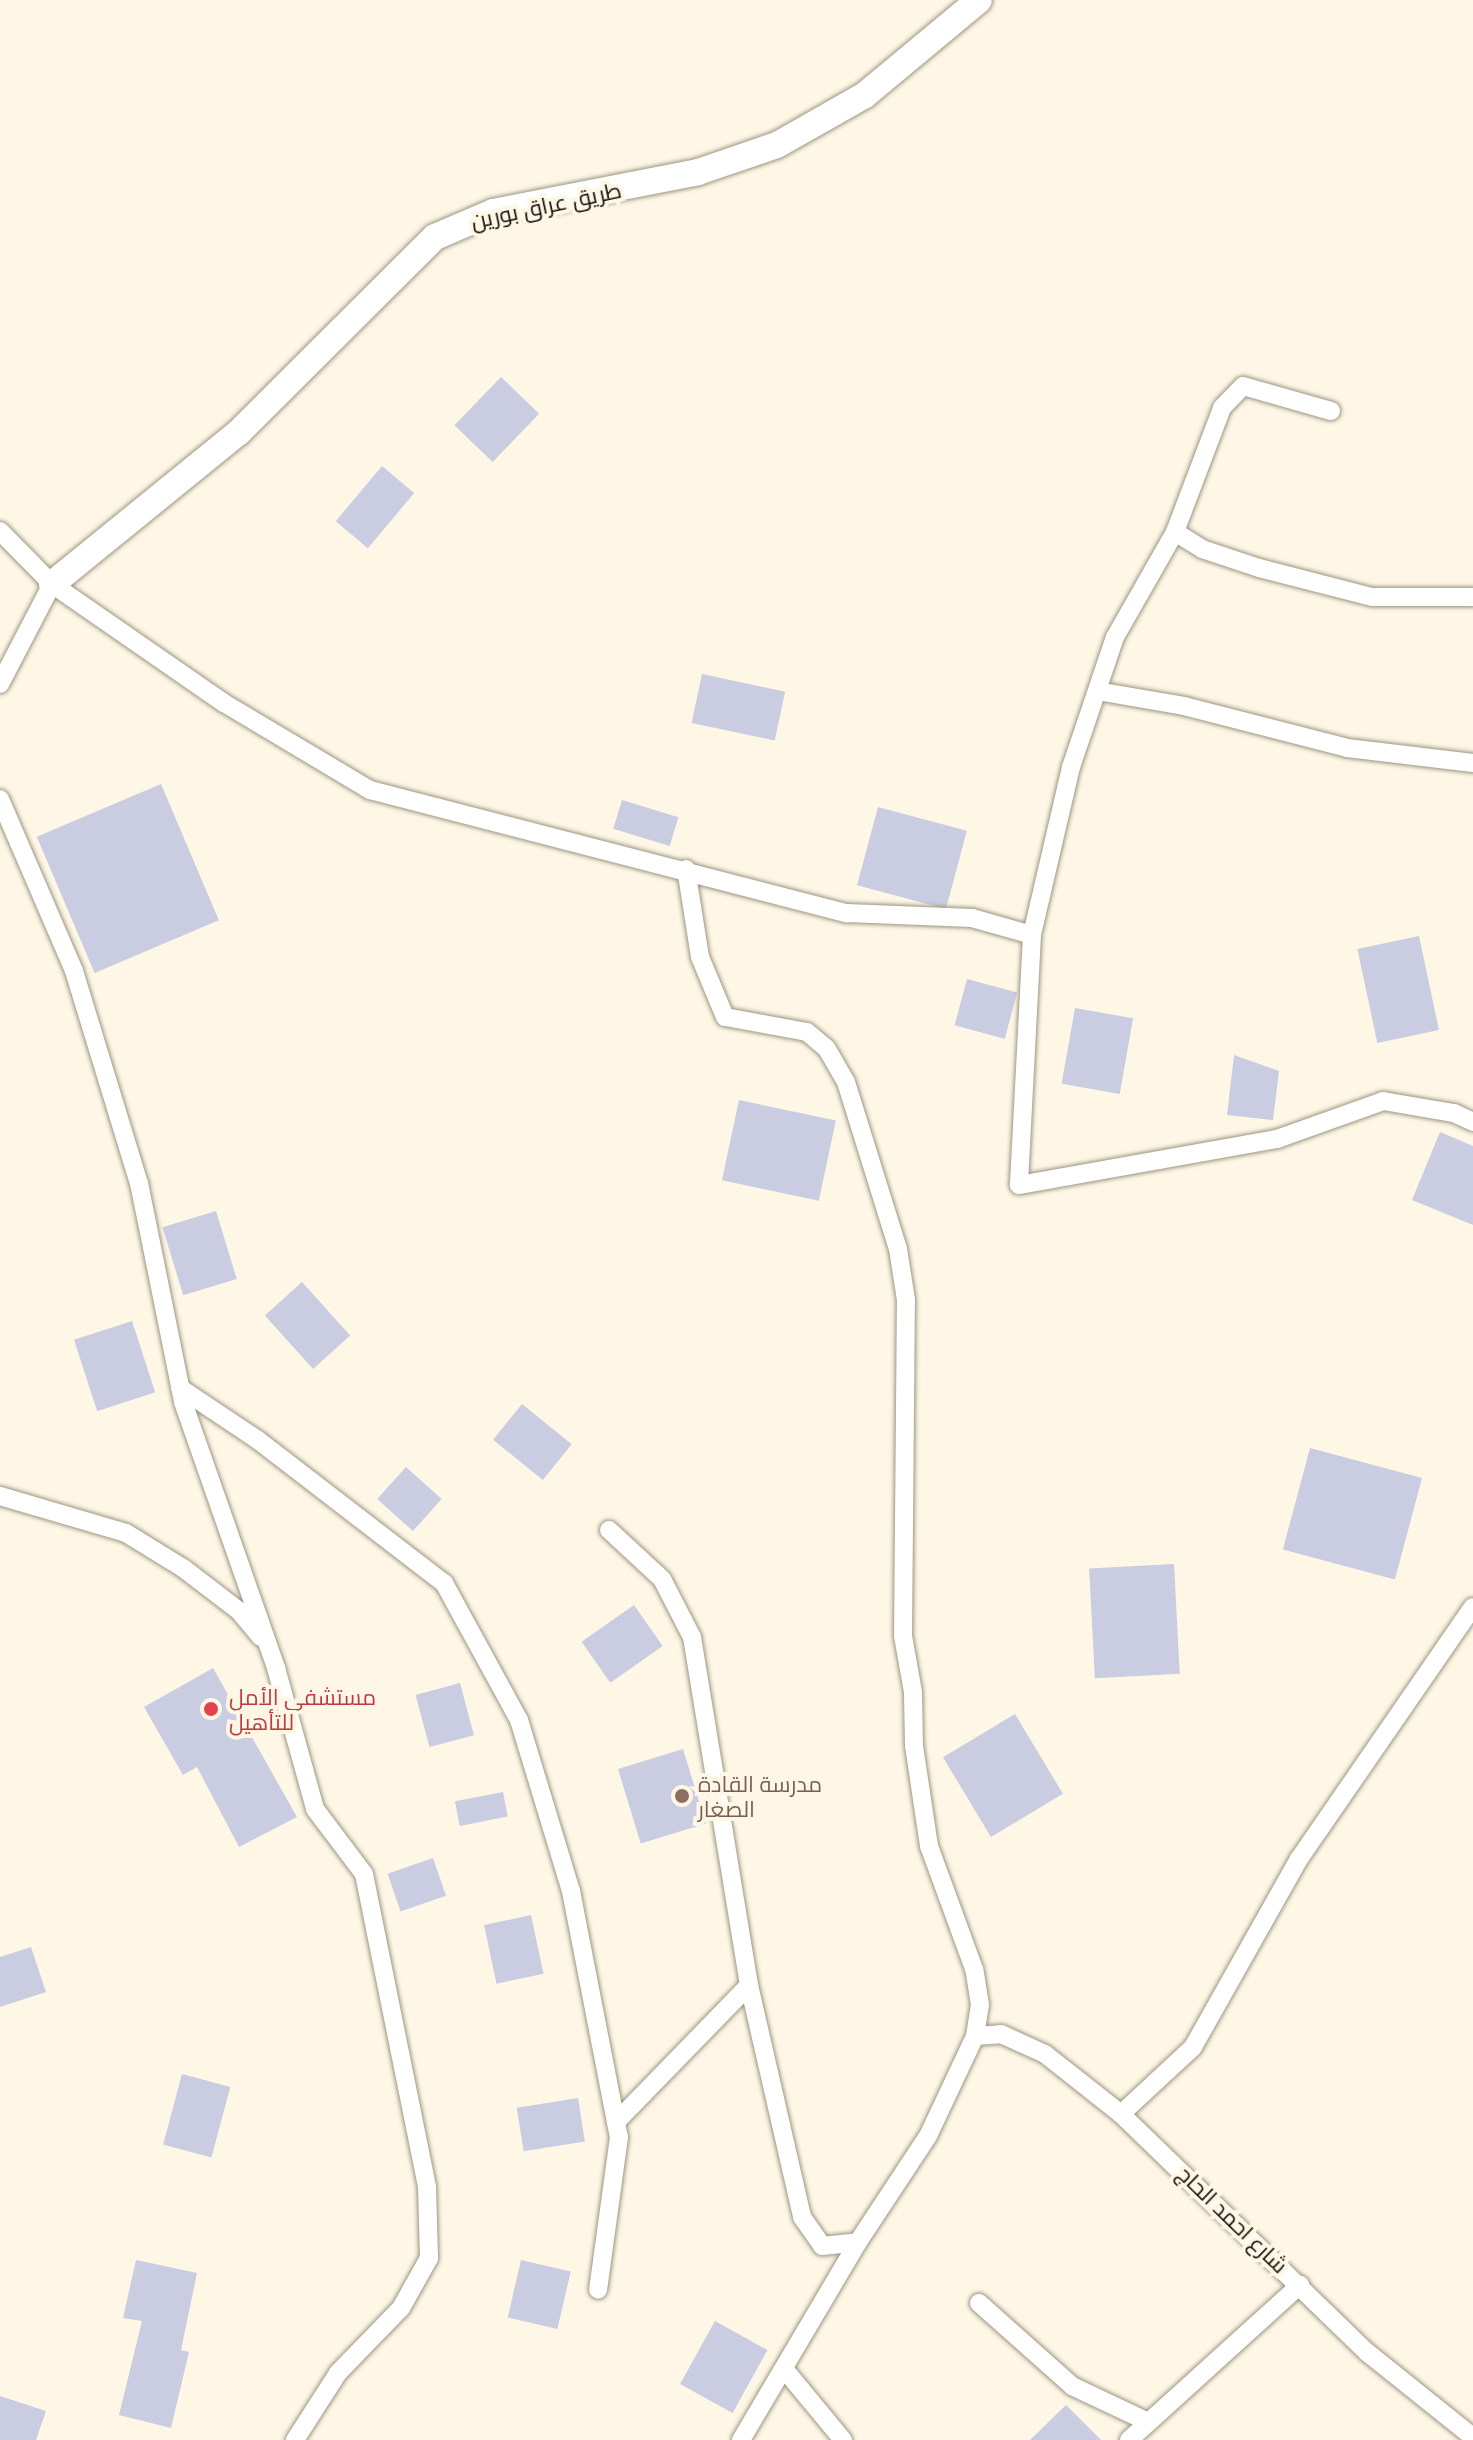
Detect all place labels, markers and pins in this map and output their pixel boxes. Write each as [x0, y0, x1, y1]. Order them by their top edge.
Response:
place label: مستشفى الأمل للتأهيل [229, 1683, 376, 1734]
marker: مستشفى الأمل للتأهيل [200, 1698, 222, 1720]
place label: مدرسة القادة الصغار [698, 1770, 822, 1822]
marker: مدرسة القادة الصغار [673, 1787, 691, 1805]

